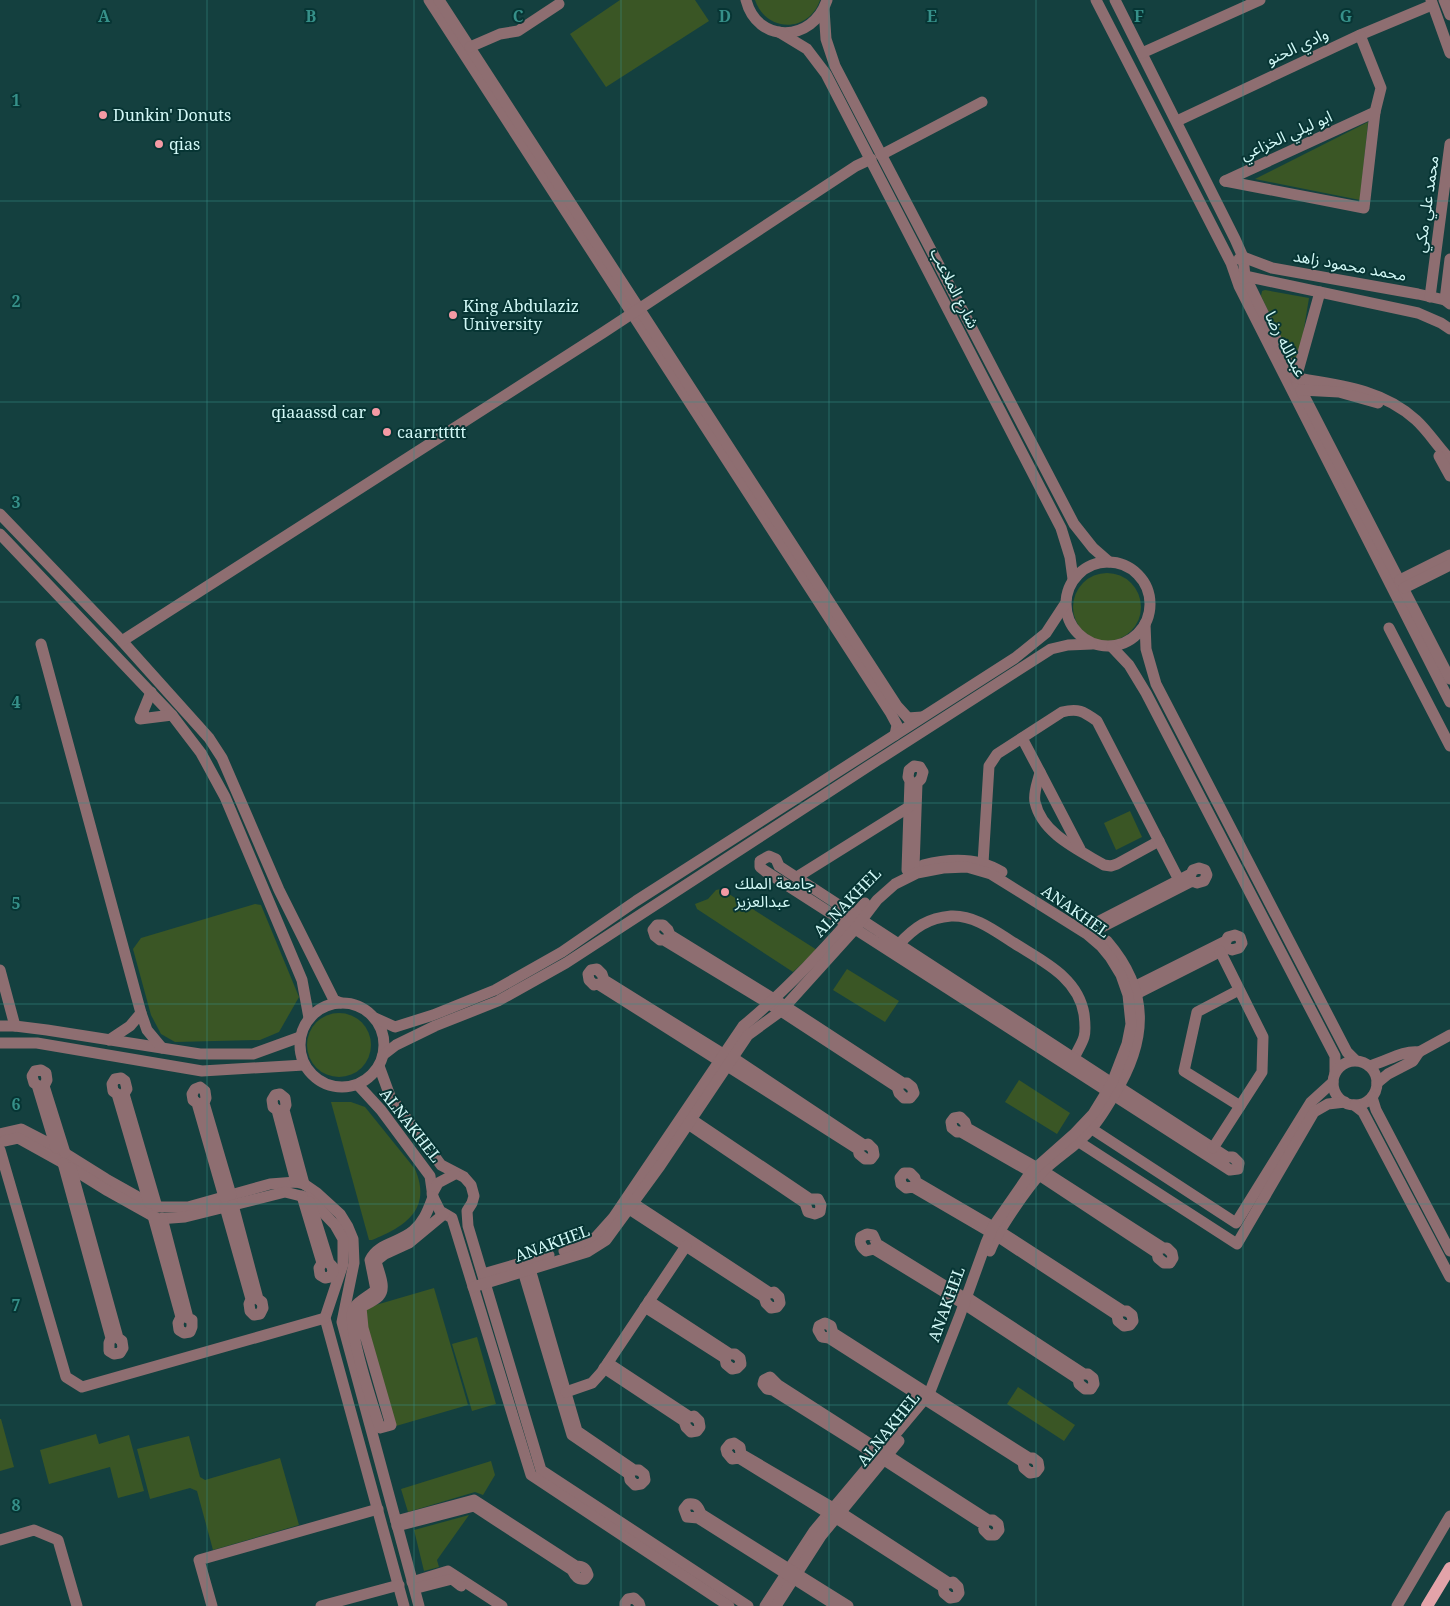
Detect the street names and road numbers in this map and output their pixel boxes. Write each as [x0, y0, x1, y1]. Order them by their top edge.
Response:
street label: وادي الحنو [1262, 22, 1332, 71]
street label: ابو ليلي الخزاعي [1237, 105, 1336, 167]
street label: محمد علي مكي [1408, 154, 1445, 254]
street label: شارع الملاعب [924, 244, 985, 333]
street label: محمد محمود زاهد [1292, 244, 1408, 286]
street label: عبدالله رضا [1260, 307, 1312, 381]
street label: ALNAKHEL [808, 862, 886, 941]
street label: ANAKHEL [1038, 879, 1115, 943]
street label: ALNAKHEL [375, 1083, 447, 1167]
street label: ANAKHEL [511, 1219, 593, 1267]
street label: ANAKHEL [922, 1263, 970, 1345]
street label: ALNAKHEL [852, 1388, 924, 1470]

